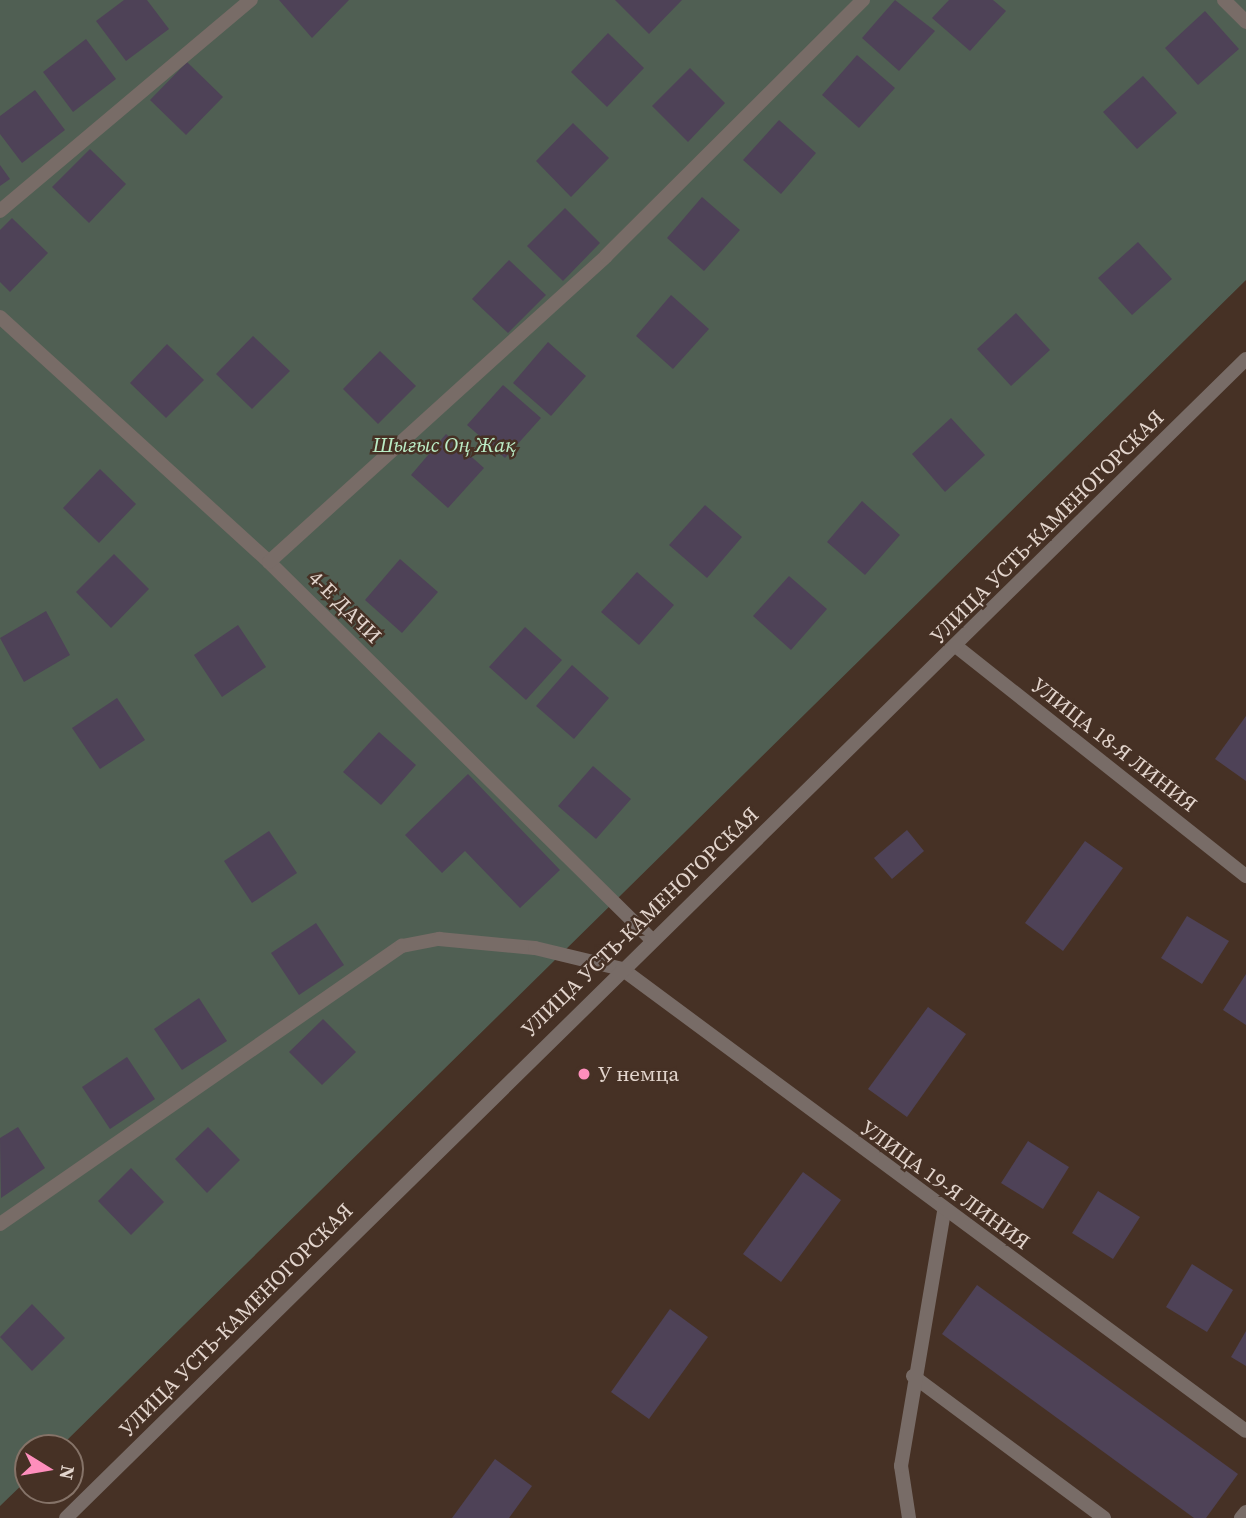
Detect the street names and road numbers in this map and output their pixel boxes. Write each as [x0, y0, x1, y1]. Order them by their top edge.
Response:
street label: УЛИЦА УСТЬ-КАМЕНОГОРСКАЯ [925, 405, 1169, 649]
street label: 4-Е ДАЧИ [303, 565, 387, 649]
street label: УЛИЦА 18-Я ЛИНИЯ [1026, 673, 1202, 817]
street label: УЛИЦА УСТЬ-КАМЕНОГОРСКАЯ [516, 802, 764, 1042]
street label: УЛИЦА 19-Я ЛИНИЯ [856, 1115, 1034, 1255]
street label: УЛИЦА УСТЬ-КАМЕНОГОРСКАЯ [114, 1198, 358, 1442]

